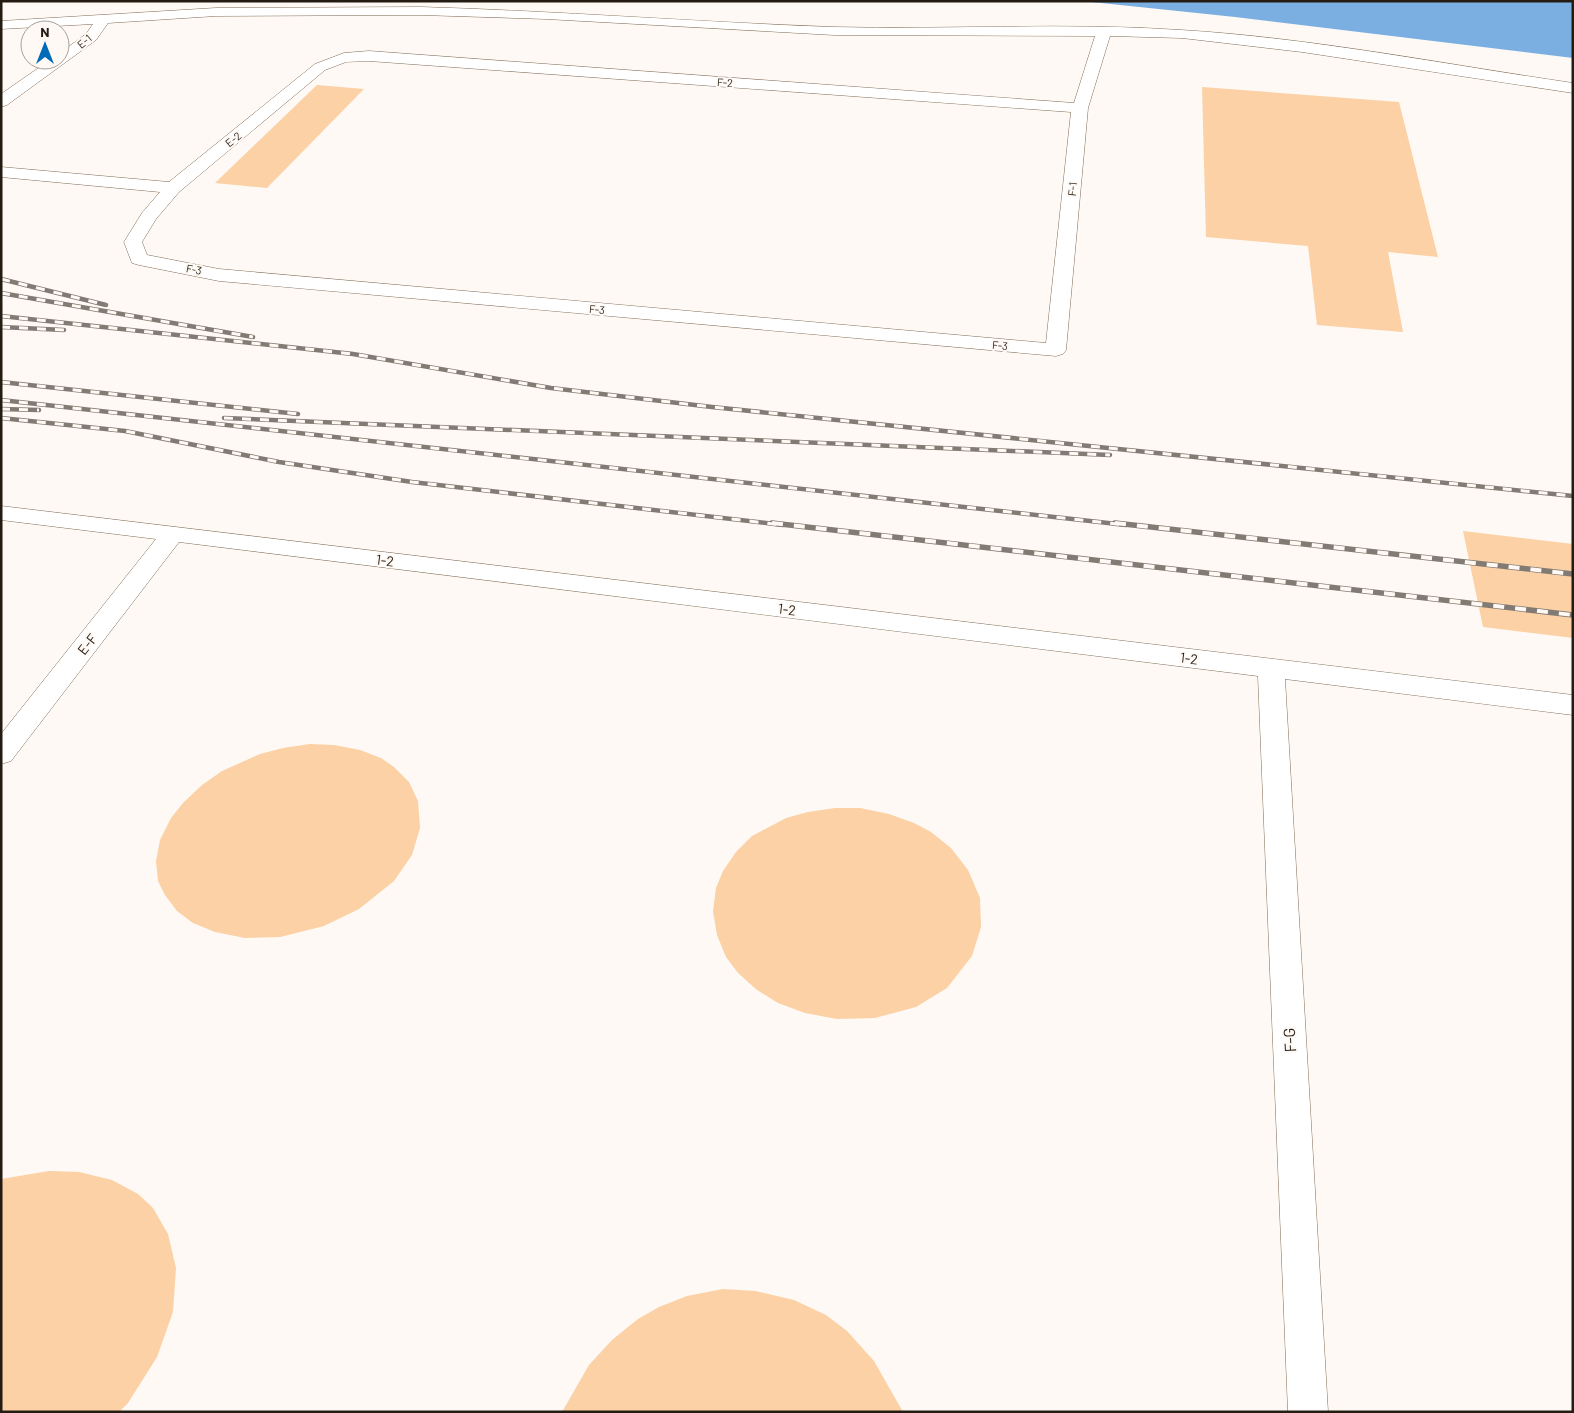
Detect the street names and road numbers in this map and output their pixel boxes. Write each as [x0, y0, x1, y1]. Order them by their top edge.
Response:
street label: E-1 [74, 31, 94, 51]
street label: F-2 [717, 75, 734, 89]
street label: E-2 [222, 129, 244, 149]
street label: F-1 [1065, 181, 1079, 197]
street label: F-3 [185, 261, 203, 277]
street label: F-3 [589, 302, 605, 316]
street label: F-3 [992, 338, 1008, 352]
street label: 1-2 [375, 550, 395, 570]
street label: 1-2 [777, 599, 797, 619]
street label: E-F [74, 630, 100, 658]
street label: 1-2 [1179, 648, 1199, 668]
street label: F-G [1279, 1027, 1299, 1053]

